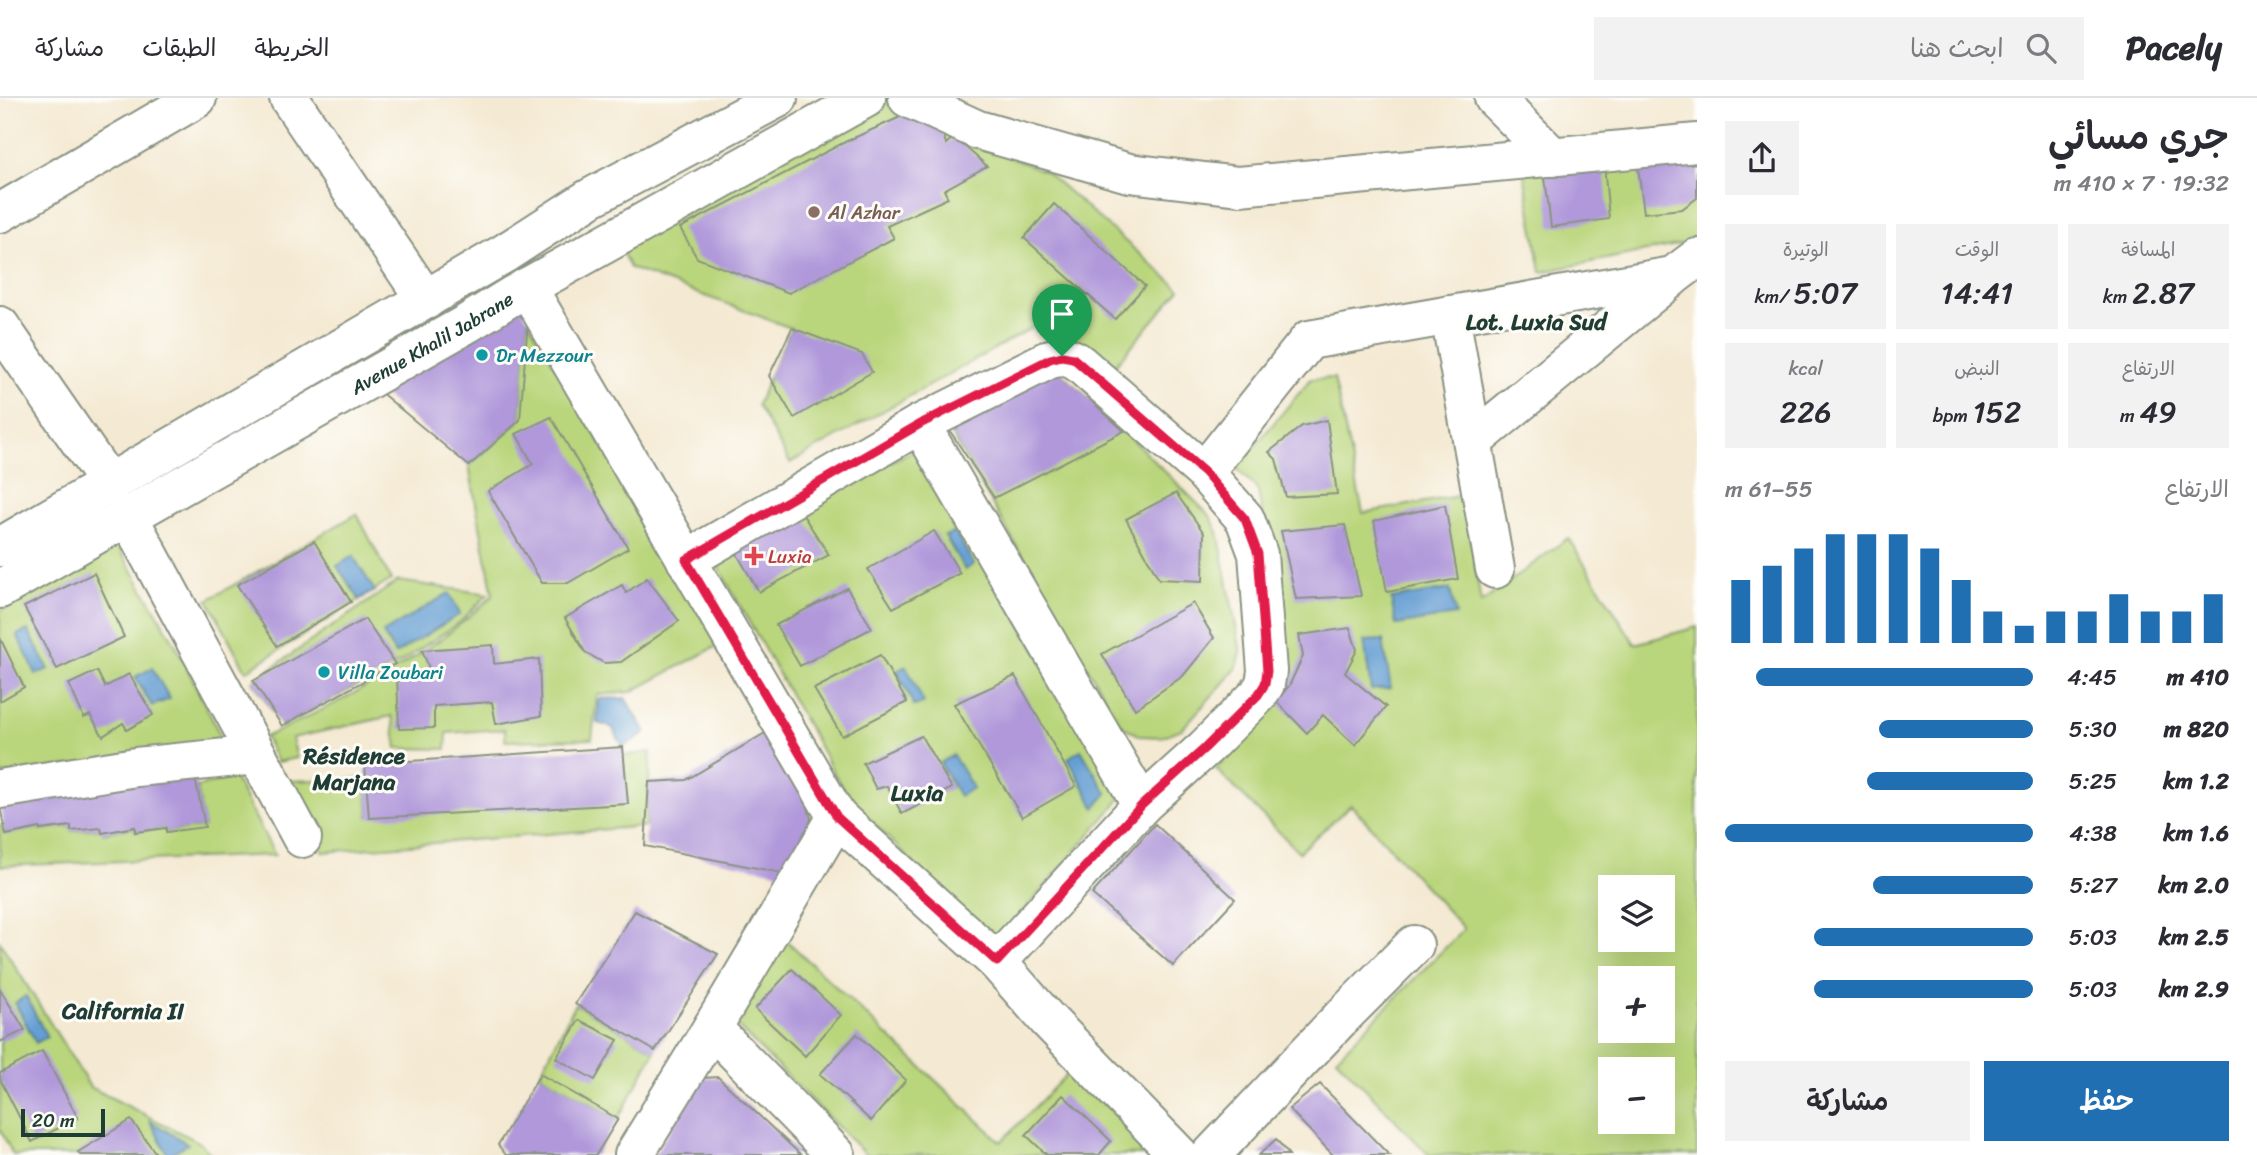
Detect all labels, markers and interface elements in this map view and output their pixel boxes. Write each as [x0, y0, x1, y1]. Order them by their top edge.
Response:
search box [1594, 17, 2084, 80]
text: Pacely [2126, 19, 2222, 77]
text: ابحث هنا [1910, 25, 2004, 71]
text: مشاركة [35, 27, 104, 69]
text: الطبقات [142, 27, 217, 69]
text: الخريطة [255, 27, 329, 69]
icon: search [2022, 29, 2060, 67]
text: جري مسائي [2048, 103, 2229, 170]
button: share [1725, 121, 1799, 195]
text: 19:32 · 7 × 410 m [2054, 163, 2229, 204]
place label: Al Azhar [827, 196, 901, 229]
marker: Al Azhar [806, 204, 822, 220]
text: الوتيرة [1783, 233, 1829, 266]
text: الوقت [1955, 233, 1999, 266]
text: المسافة [2121, 233, 2175, 266]
text: 5:07 [1793, 266, 1857, 320]
text: 14:41 [1941, 266, 2013, 320]
text: 2.87 [2132, 266, 2194, 320]
text: /km [1754, 280, 1793, 313]
text: km [2103, 280, 2132, 313]
street label: Avenue Khalil Jabrane [343, 282, 520, 404]
pin [1032, 284, 1092, 356]
icon: arrive [1043, 295, 1081, 333]
district label: Lot. Luxia Sud [1466, 302, 1608, 343]
place label: Dr Mezzour [496, 339, 593, 372]
marker: Dr Mezzour [474, 347, 490, 363]
text: kcal [1788, 352, 1823, 385]
text: النبض [1954, 352, 2000, 385]
text: الارتفاع [2122, 352, 2175, 385]
text: 226 [1780, 385, 1832, 439]
text: 152 [1973, 385, 2021, 439]
text: 49 [2140, 385, 2177, 439]
text: bpm [1933, 399, 1973, 432]
text: m [2120, 399, 2140, 432]
text: 55–61 m [1725, 469, 1813, 510]
text: الارتفاع [2165, 469, 2229, 510]
place label: Luxia [768, 540, 812, 573]
marker: Luxia [746, 548, 762, 564]
place label: Villa Zoubari [338, 656, 444, 689]
text: 4:45 [2067, 657, 2117, 698]
text: 410 m [2167, 657, 2229, 698]
marker: Villa Zoubari [316, 664, 332, 680]
text: 5:30 [2069, 709, 2117, 750]
text: 820 m [2164, 709, 2229, 750]
district label: Résidence Marjana [302, 736, 406, 803]
text: 5:25 [2069, 761, 2117, 802]
text: 1.2 km [2163, 761, 2229, 802]
district label: Luxia [891, 773, 944, 814]
text: 4:38 [2069, 813, 2117, 854]
text: 1.6 km [2163, 813, 2229, 854]
text: 5:27 [2070, 865, 2117, 906]
text: 2.0 km [2158, 865, 2229, 906]
map controls [1598, 875, 1675, 1134]
button: layers [1598, 875, 1675, 952]
text: 5:03 [2069, 917, 2117, 958]
text: 2.5 km [2159, 917, 2229, 958]
button: + [1598, 966, 1675, 1043]
text: 5:03 [2069, 969, 2117, 1010]
text: 2.9 km [2159, 969, 2229, 1010]
district label: California II [61, 991, 185, 1032]
button: − [1598, 1057, 1675, 1134]
button: مشاركة [1725, 1061, 1970, 1141]
button: حفظ [1984, 1061, 2229, 1141]
text: 20 m [32, 1104, 75, 1137]
scale bar [21, 1106, 105, 1138]

